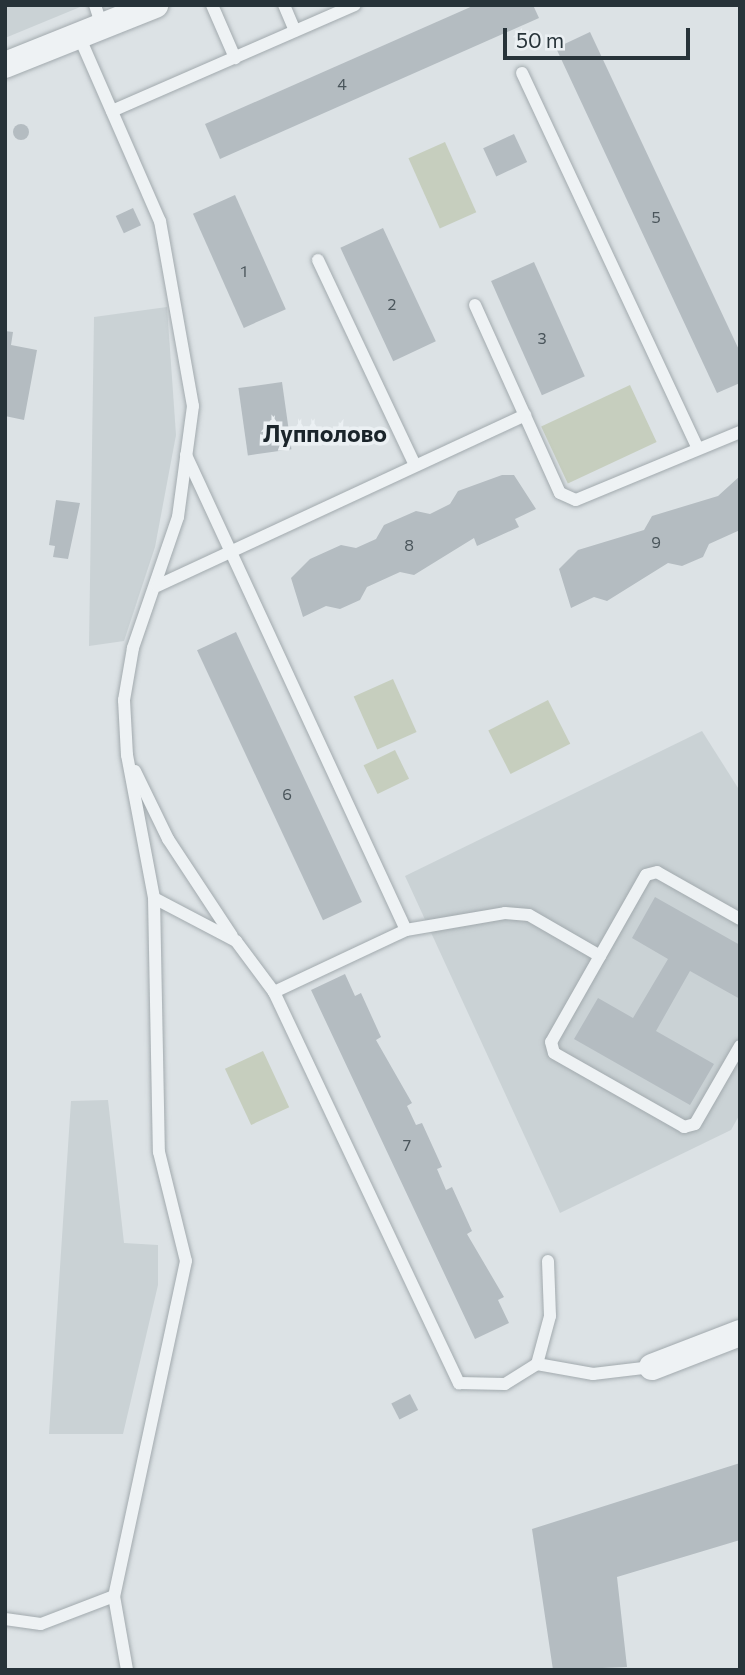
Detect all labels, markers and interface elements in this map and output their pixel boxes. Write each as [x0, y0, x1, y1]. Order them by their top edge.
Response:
scale bar [507, 14, 694, 58]
text: 50 m [516, 27, 564, 52]
house number: 4 [337, 74, 347, 94]
house number: 5 [651, 207, 661, 227]
house number: 1 [241, 261, 247, 281]
house number: 2 [388, 294, 396, 314]
house number: 3 [537, 328, 547, 348]
district label: Лупполово [263, 419, 387, 447]
house number: 9 [651, 532, 661, 552]
house number: 8 [404, 535, 414, 555]
house number: 6 [282, 784, 292, 804]
house number: 7 [403, 1135, 411, 1155]

